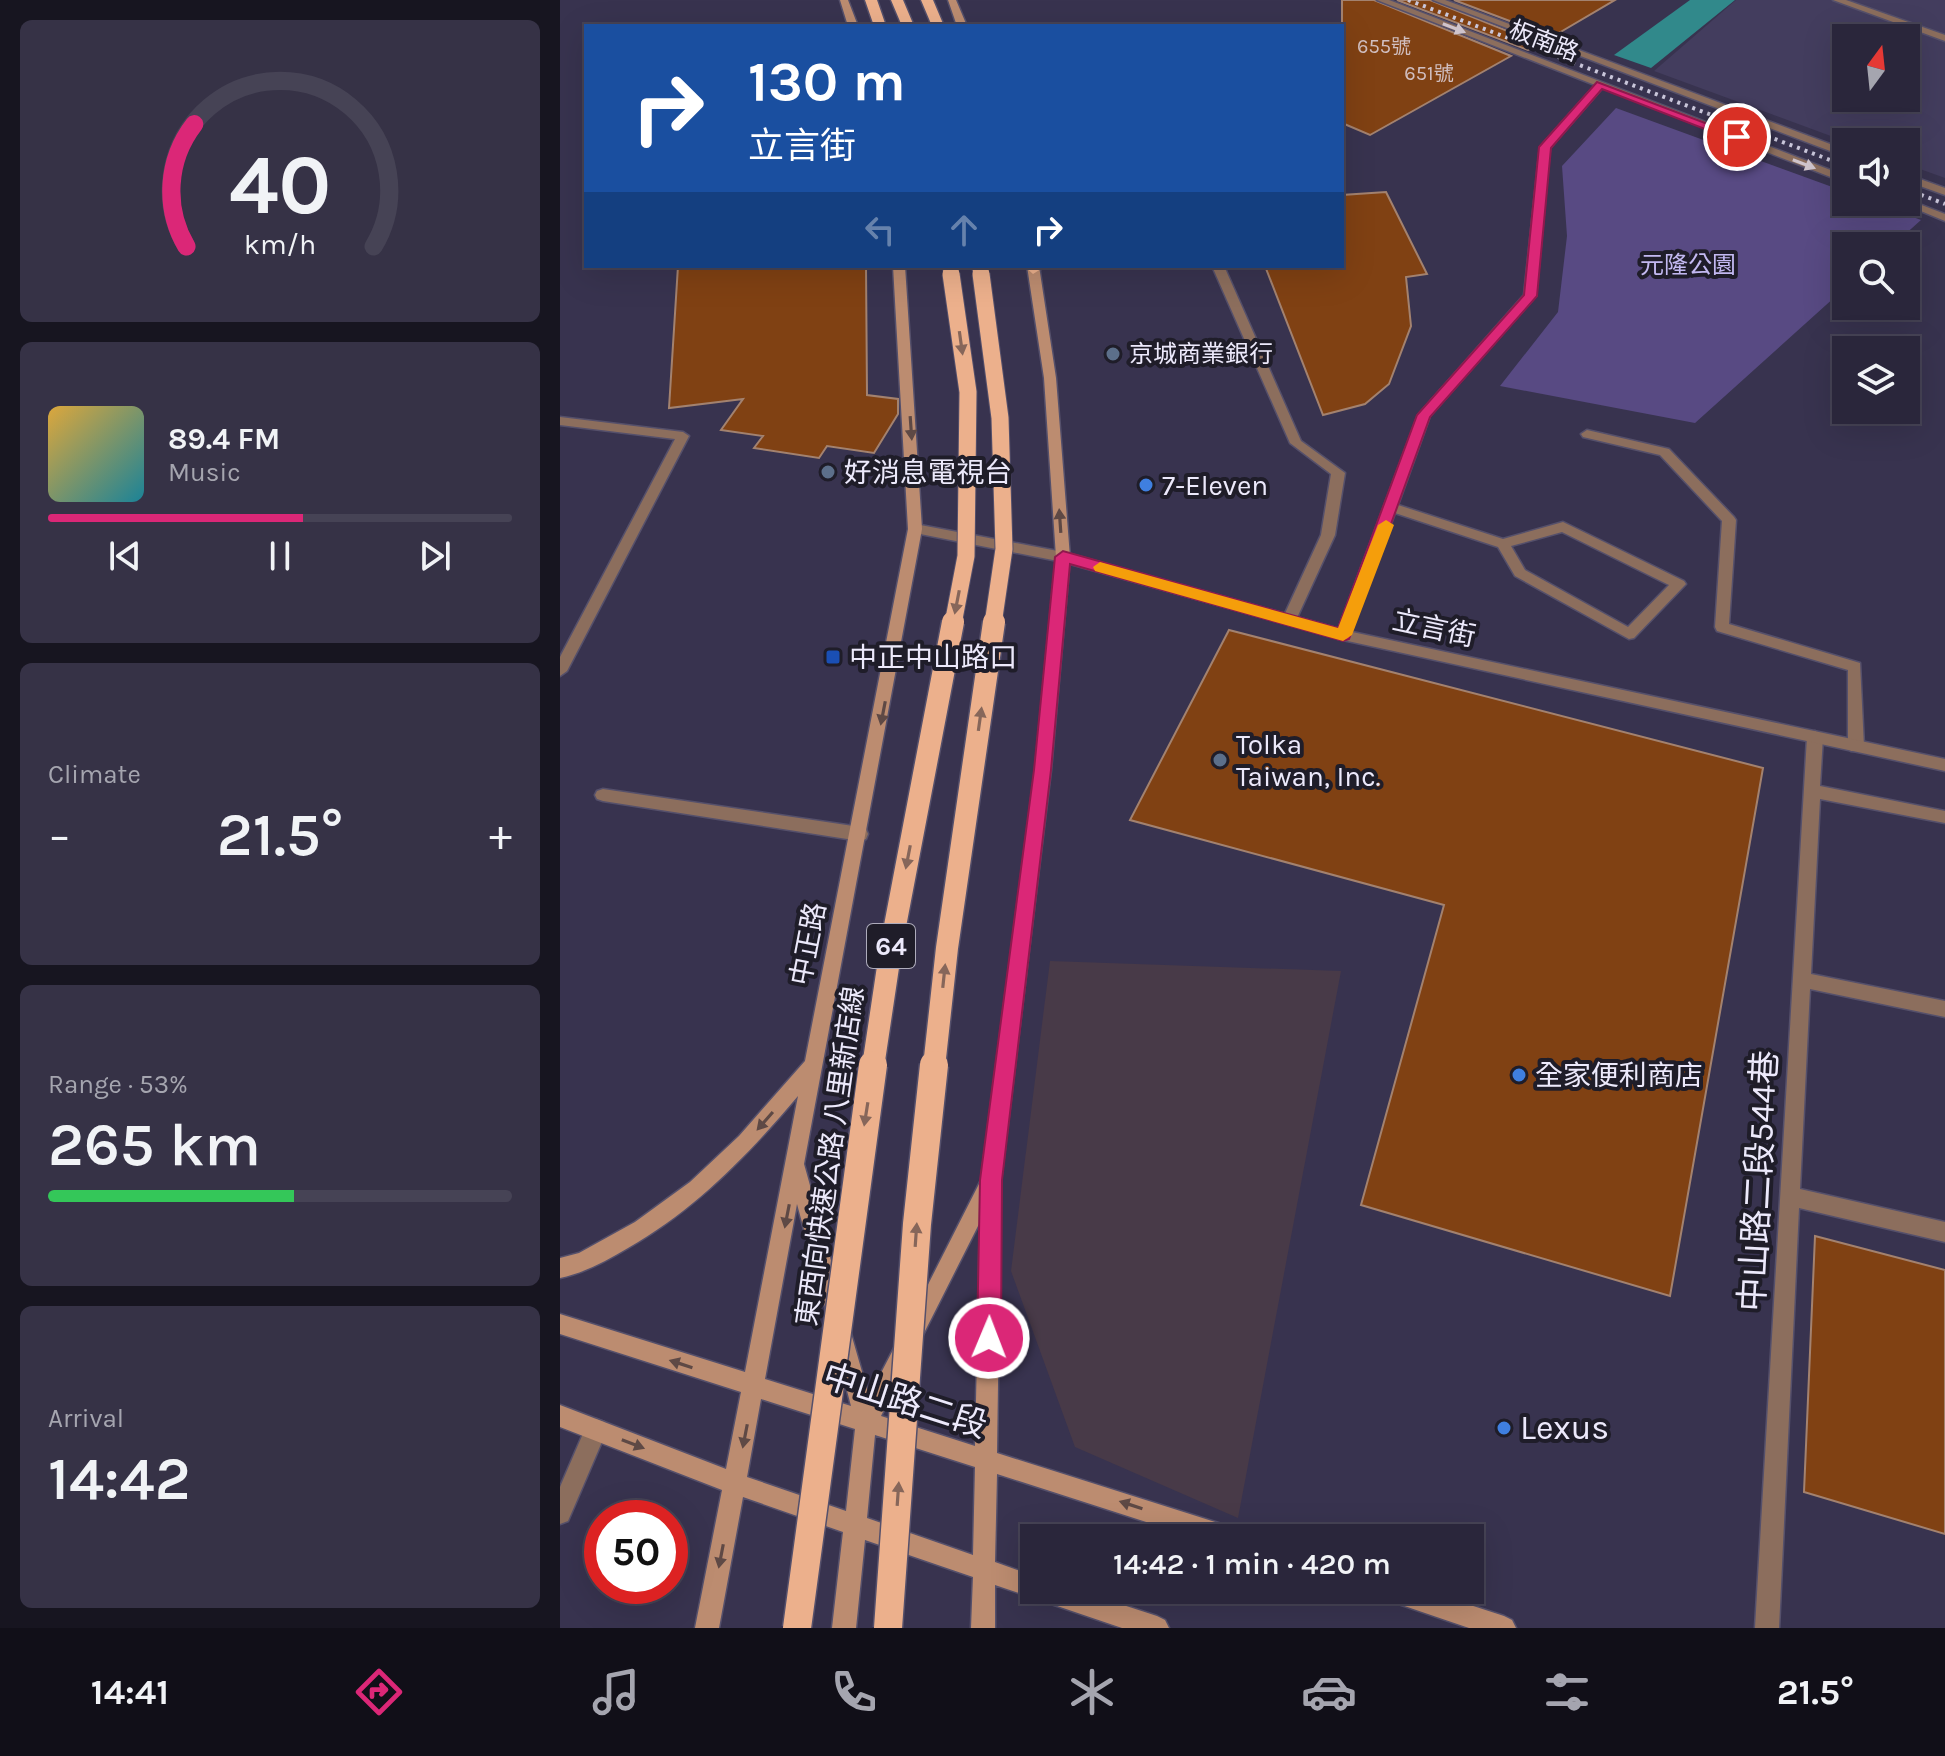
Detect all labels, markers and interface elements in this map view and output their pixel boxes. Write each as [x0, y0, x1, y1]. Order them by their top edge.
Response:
street label: 板南路 [1505, 15, 1583, 67]
one-way arrow [1442, 22, 1466, 35]
north arrow [1832, 24, 1920, 112]
map controls [1832, 24, 1920, 424]
house number: 655號 [1357, 35, 1411, 58]
text: 130 m [748, 49, 906, 114]
icon: right [616, 56, 720, 160]
house number: 651號 [1404, 62, 1454, 85]
pin [1703, 103, 1771, 171]
icon: arrive [1715, 115, 1759, 159]
text: 立言街 [748, 125, 856, 167]
button: sound [1832, 128, 1920, 216]
text: 40 [229, 136, 331, 233]
one-way arrow [1793, 158, 1817, 171]
icon: left [858, 208, 902, 252]
icon: ahead [942, 208, 986, 252]
icon: right [1026, 208, 1070, 252]
text: km/h [244, 228, 316, 261]
button: search [1832, 232, 1920, 320]
park label: 元隆公園 [1640, 251, 1736, 279]
one-way arrow [955, 331, 968, 356]
button: layers [1832, 336, 1920, 424]
place label: 京城商業銀行 [1129, 340, 1273, 368]
marker: 京城商業銀行 [1104, 345, 1122, 363]
one-way arrow [905, 416, 918, 441]
text: 89.4 FM [168, 421, 280, 457]
place label: 好消息電視台 [844, 456, 1012, 489]
text: Music [168, 457, 241, 488]
marker: 好消息電視台 [819, 463, 837, 481]
place label: 7-Eleven [1162, 469, 1268, 502]
marker: 7-Eleven [1137, 476, 1155, 494]
one-way arrow [1053, 508, 1066, 533]
icon: previous [103, 534, 147, 578]
icon: pause [258, 534, 302, 578]
icon: next [413, 534, 457, 578]
one-way arrow [950, 590, 963, 615]
street label: 立言街 [1389, 603, 1479, 653]
place label: 中正中山路口 [849, 641, 1017, 674]
marker: 中正中山路口 [824, 648, 842, 666]
one-way arrow [876, 700, 888, 725]
one-way arrow [974, 706, 987, 731]
place label: Tolka Taiwan, Inc. [1236, 728, 1381, 793]
marker: Tolka Taiwan, Inc. [1211, 751, 1229, 769]
text: Climate [48, 759, 141, 790]
text: 21.5° [217, 800, 343, 870]
text: − [48, 810, 71, 861]
text: + [489, 810, 512, 861]
one-way arrow [901, 845, 913, 870]
street label: 中正路 [784, 900, 832, 988]
road number: 64 [867, 924, 915, 968]
one-way arrow [937, 964, 950, 989]
street label: 東西向快速公路 八里新店線 [790, 984, 870, 1328]
street label: 中山路二段544巷 [1732, 1050, 1786, 1312]
place label: 全家便利商店 [1535, 1059, 1703, 1092]
marker: 全家便利商店 [1510, 1066, 1528, 1084]
text: Range · 53% [48, 1069, 188, 1100]
one-way arrow [859, 1102, 872, 1127]
text: 265 km [48, 1110, 261, 1180]
one-way arrow [757, 1111, 774, 1131]
one-way arrow [780, 1203, 793, 1228]
one-way arrow [910, 1222, 923, 1247]
position arrow [947, 1296, 1031, 1380]
street label: 中山路二段 [818, 1356, 992, 1446]
one-way arrow [668, 1357, 692, 1369]
text: Arrival [48, 1403, 124, 1434]
place label: Lexus [1520, 1408, 1609, 1448]
marker: Lexus [1495, 1419, 1513, 1437]
one-way arrow [739, 1424, 751, 1449]
one-way arrow [621, 1438, 645, 1451]
text: 14:42 [48, 1444, 191, 1514]
one-way arrow [892, 1481, 905, 1506]
one-way arrow [1118, 1498, 1142, 1510]
speed limit sign: 50 [584, 1500, 688, 1604]
one-way arrow [714, 1544, 727, 1569]
text: 14:42 · 1 min · 420 m [1113, 1546, 1391, 1582]
icon: directions [351, 1664, 407, 1720]
icon: music [588, 1664, 644, 1720]
icon: phone [826, 1664, 882, 1720]
icon: climate [1064, 1664, 1120, 1720]
icon: car [1301, 1664, 1357, 1720]
icon: filters [1539, 1664, 1595, 1720]
text: 14:41 [91, 1671, 169, 1713]
text: 21.5° [1777, 1671, 1854, 1713]

